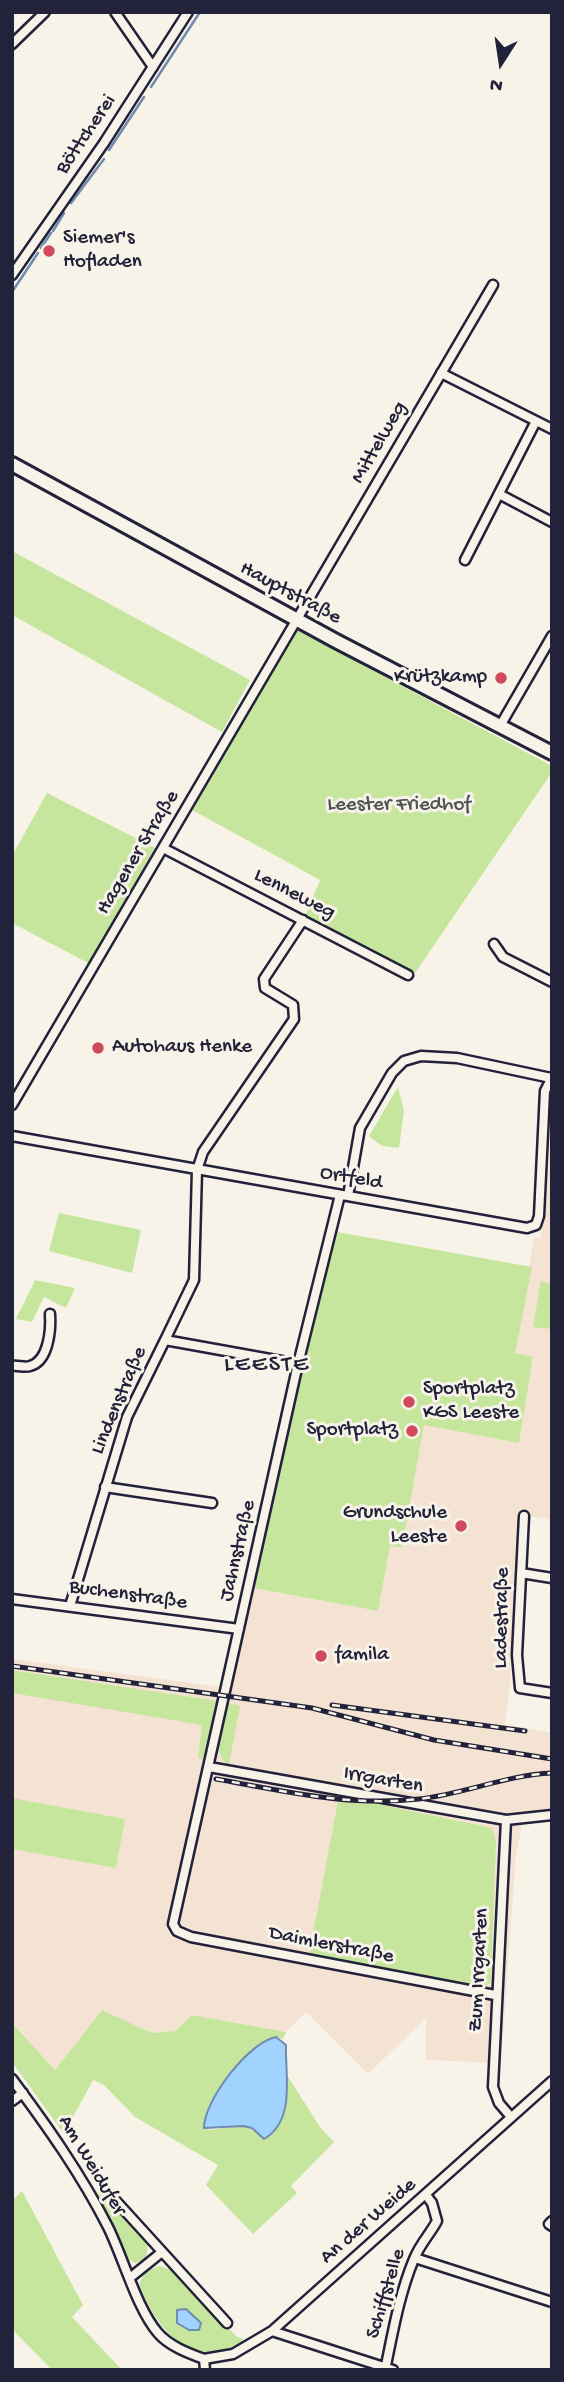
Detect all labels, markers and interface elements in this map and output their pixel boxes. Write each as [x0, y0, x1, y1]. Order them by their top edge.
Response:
north arrow [466, 28, 536, 98]
text: N [488, 71, 505, 97]
street label: Böttcherei [51, 90, 123, 180]
place label: Siemer's Hofladen [63, 226, 142, 276]
marker: Siemer's Hofladen [41, 243, 57, 259]
street label: Mittelweg [346, 397, 414, 489]
street label: Hauptstraße [235, 557, 345, 631]
place label: Krützkamp [394, 665, 487, 691]
marker: Krützkamp [493, 670, 509, 686]
street label: Hagener Straße [92, 786, 186, 920]
park label: Leester Friedhof [327, 793, 471, 819]
street label: Lenneweg [249, 864, 339, 926]
place label: Autohaus Henke [112, 1035, 252, 1061]
marker: Autohaus Henke [90, 1040, 106, 1056]
street label: Ortfeld [318, 1161, 384, 1197]
street label: Lindenstraße [86, 1343, 154, 1459]
district label: LEESTE [225, 1352, 309, 1380]
place label: Sportplatz KGS Leeste [423, 1377, 519, 1427]
marker: Sportplatz KGS Leeste [401, 1394, 417, 1410]
place label: Sportplatz [307, 1418, 398, 1444]
marker: Sportplatz [404, 1423, 420, 1439]
street label: Jahnstraße [215, 1498, 263, 1604]
place label: Grundschule Leeste [343, 1501, 447, 1551]
marker: Grundschule Leeste [453, 1518, 469, 1534]
street label: Ladestraße [490, 1567, 516, 1669]
street label: Buchenstraße [67, 1575, 189, 1617]
place label: famila [335, 1643, 389, 1669]
marker: famila [313, 1648, 329, 1664]
street label: Irrgarten [341, 1762, 425, 1800]
street label: Zum Irrgarten [464, 1908, 496, 2032]
street label: Daimlerstraße [266, 1922, 396, 1970]
street label: Am Weidufer [51, 2111, 131, 2221]
street label: An der Weide [316, 2173, 422, 2271]
street label: Schiffstelle [361, 2246, 413, 2342]

